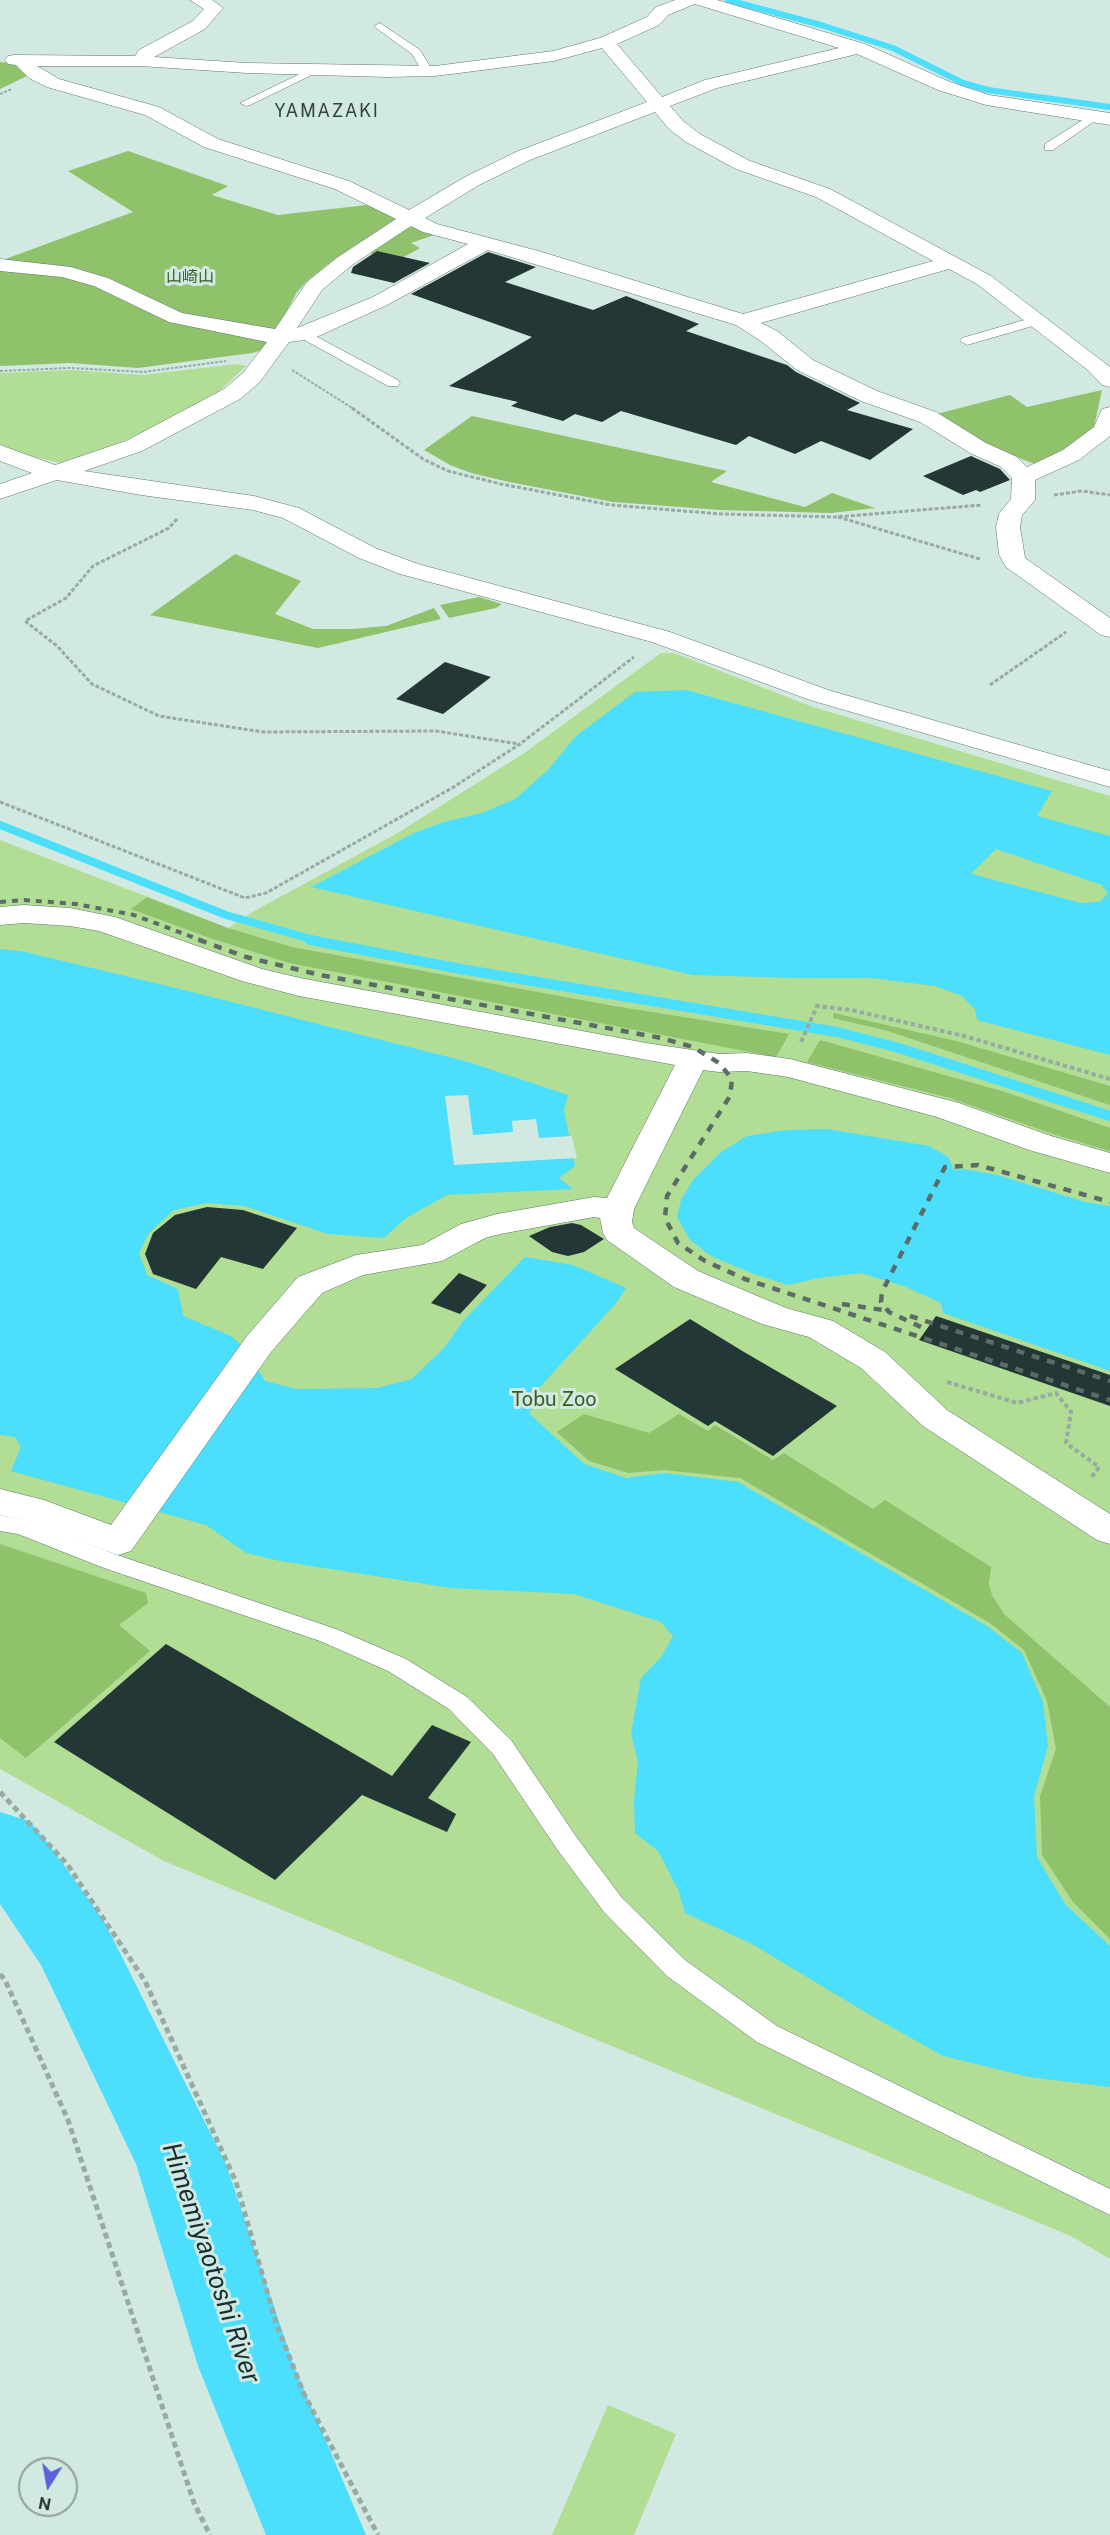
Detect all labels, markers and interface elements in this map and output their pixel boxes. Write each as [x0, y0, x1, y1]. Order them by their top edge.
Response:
district label: YAMAZAKI [275, 100, 379, 122]
park label: 山崎山 [166, 267, 214, 287]
park label: Tobu Zoo [511, 1388, 597, 1412]
water label: Himemiyaotoshi River [155, 2138, 267, 2388]
north arrow [18, 2457, 78, 2517]
text: N [37, 2493, 53, 2514]

